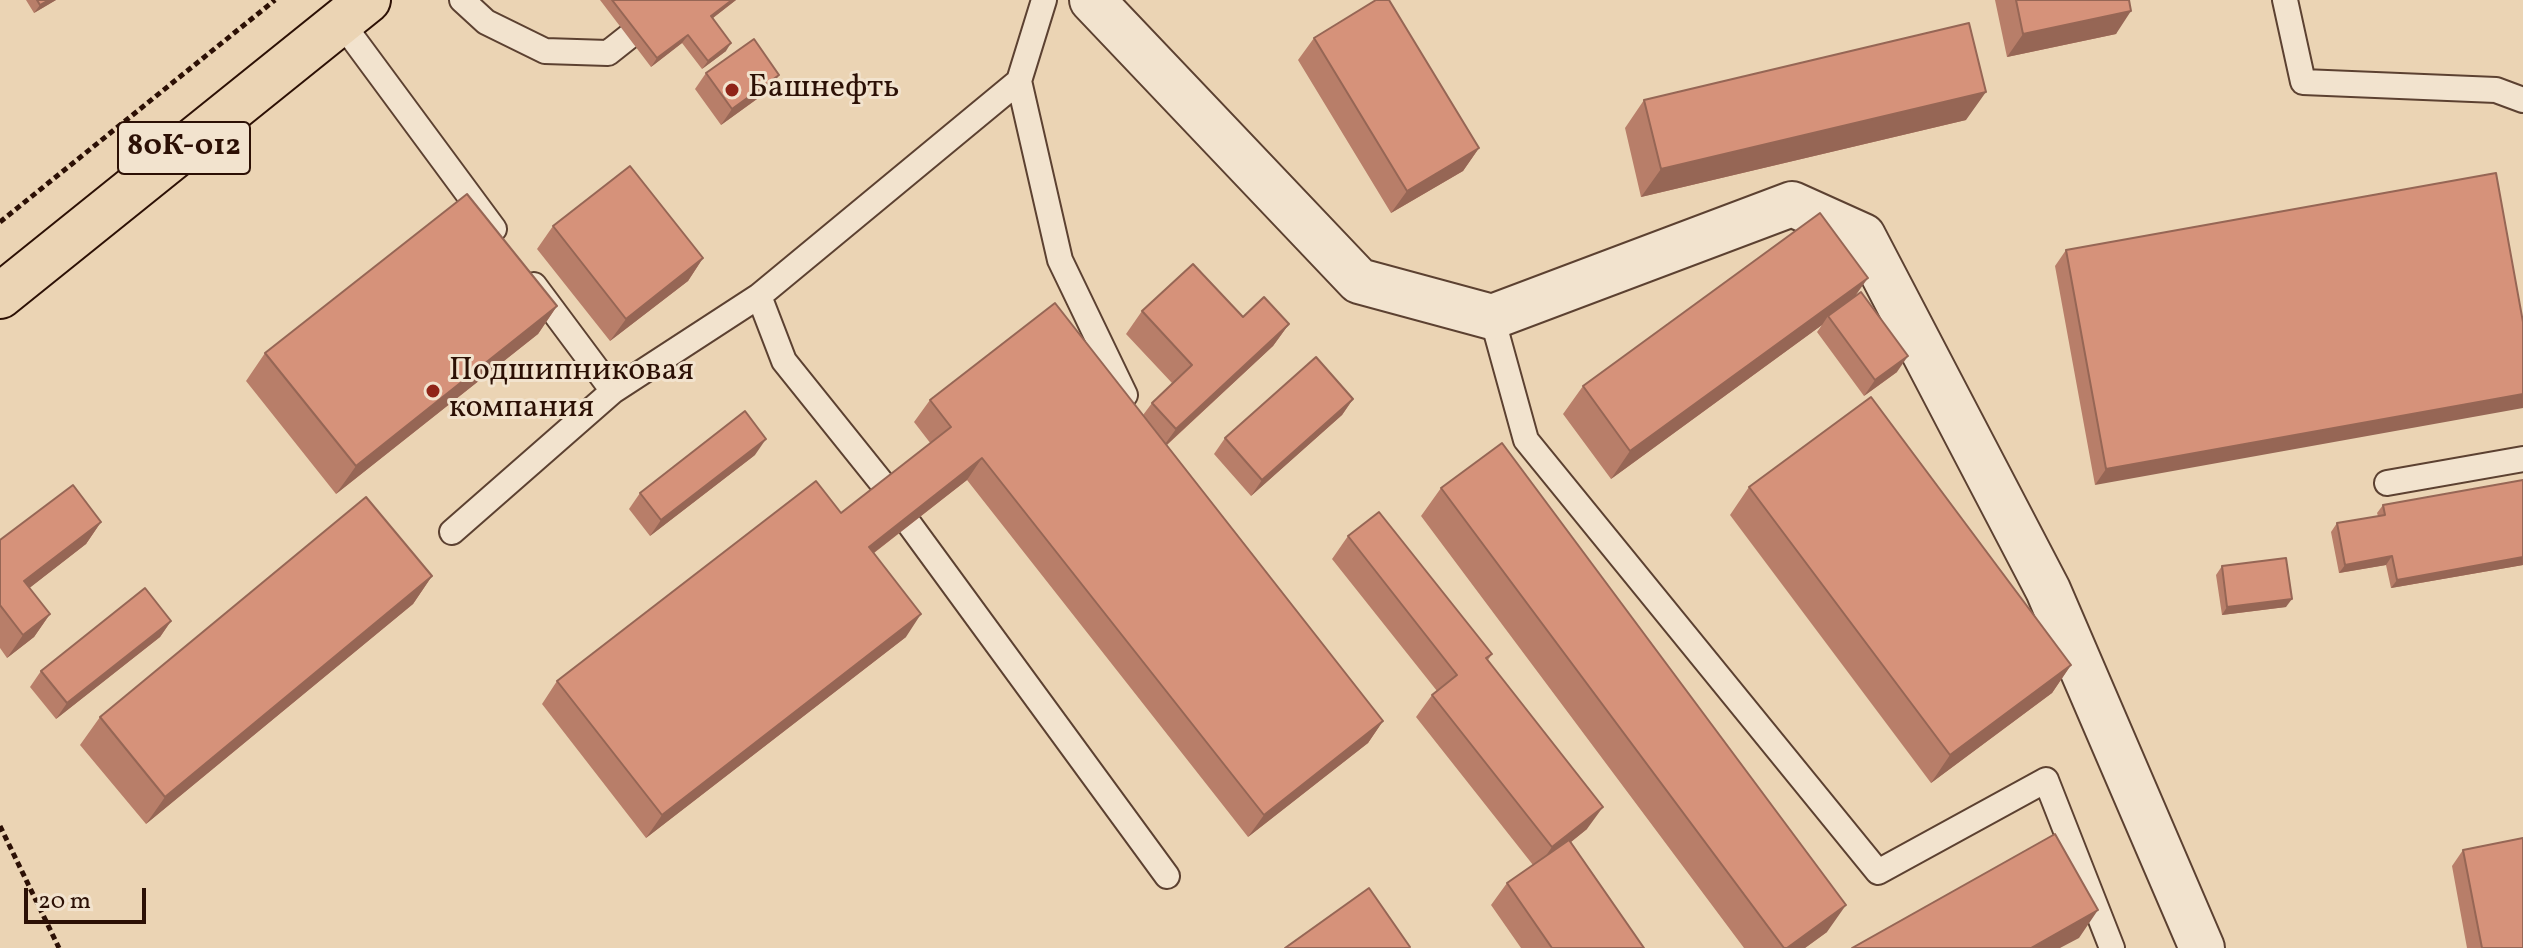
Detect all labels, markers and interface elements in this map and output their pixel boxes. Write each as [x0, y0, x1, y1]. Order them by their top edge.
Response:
place label: Башнефть [748, 71, 899, 109]
marker: Башнефть [723, 81, 741, 99]
road number: 80К-012 [118, 122, 250, 174]
place label: Подшипниковая компания [449, 354, 694, 429]
marker: Подшипниковая компания [424, 382, 442, 400]
scale bar [28, 872, 150, 922]
text: 20 m [38, 885, 91, 919]

